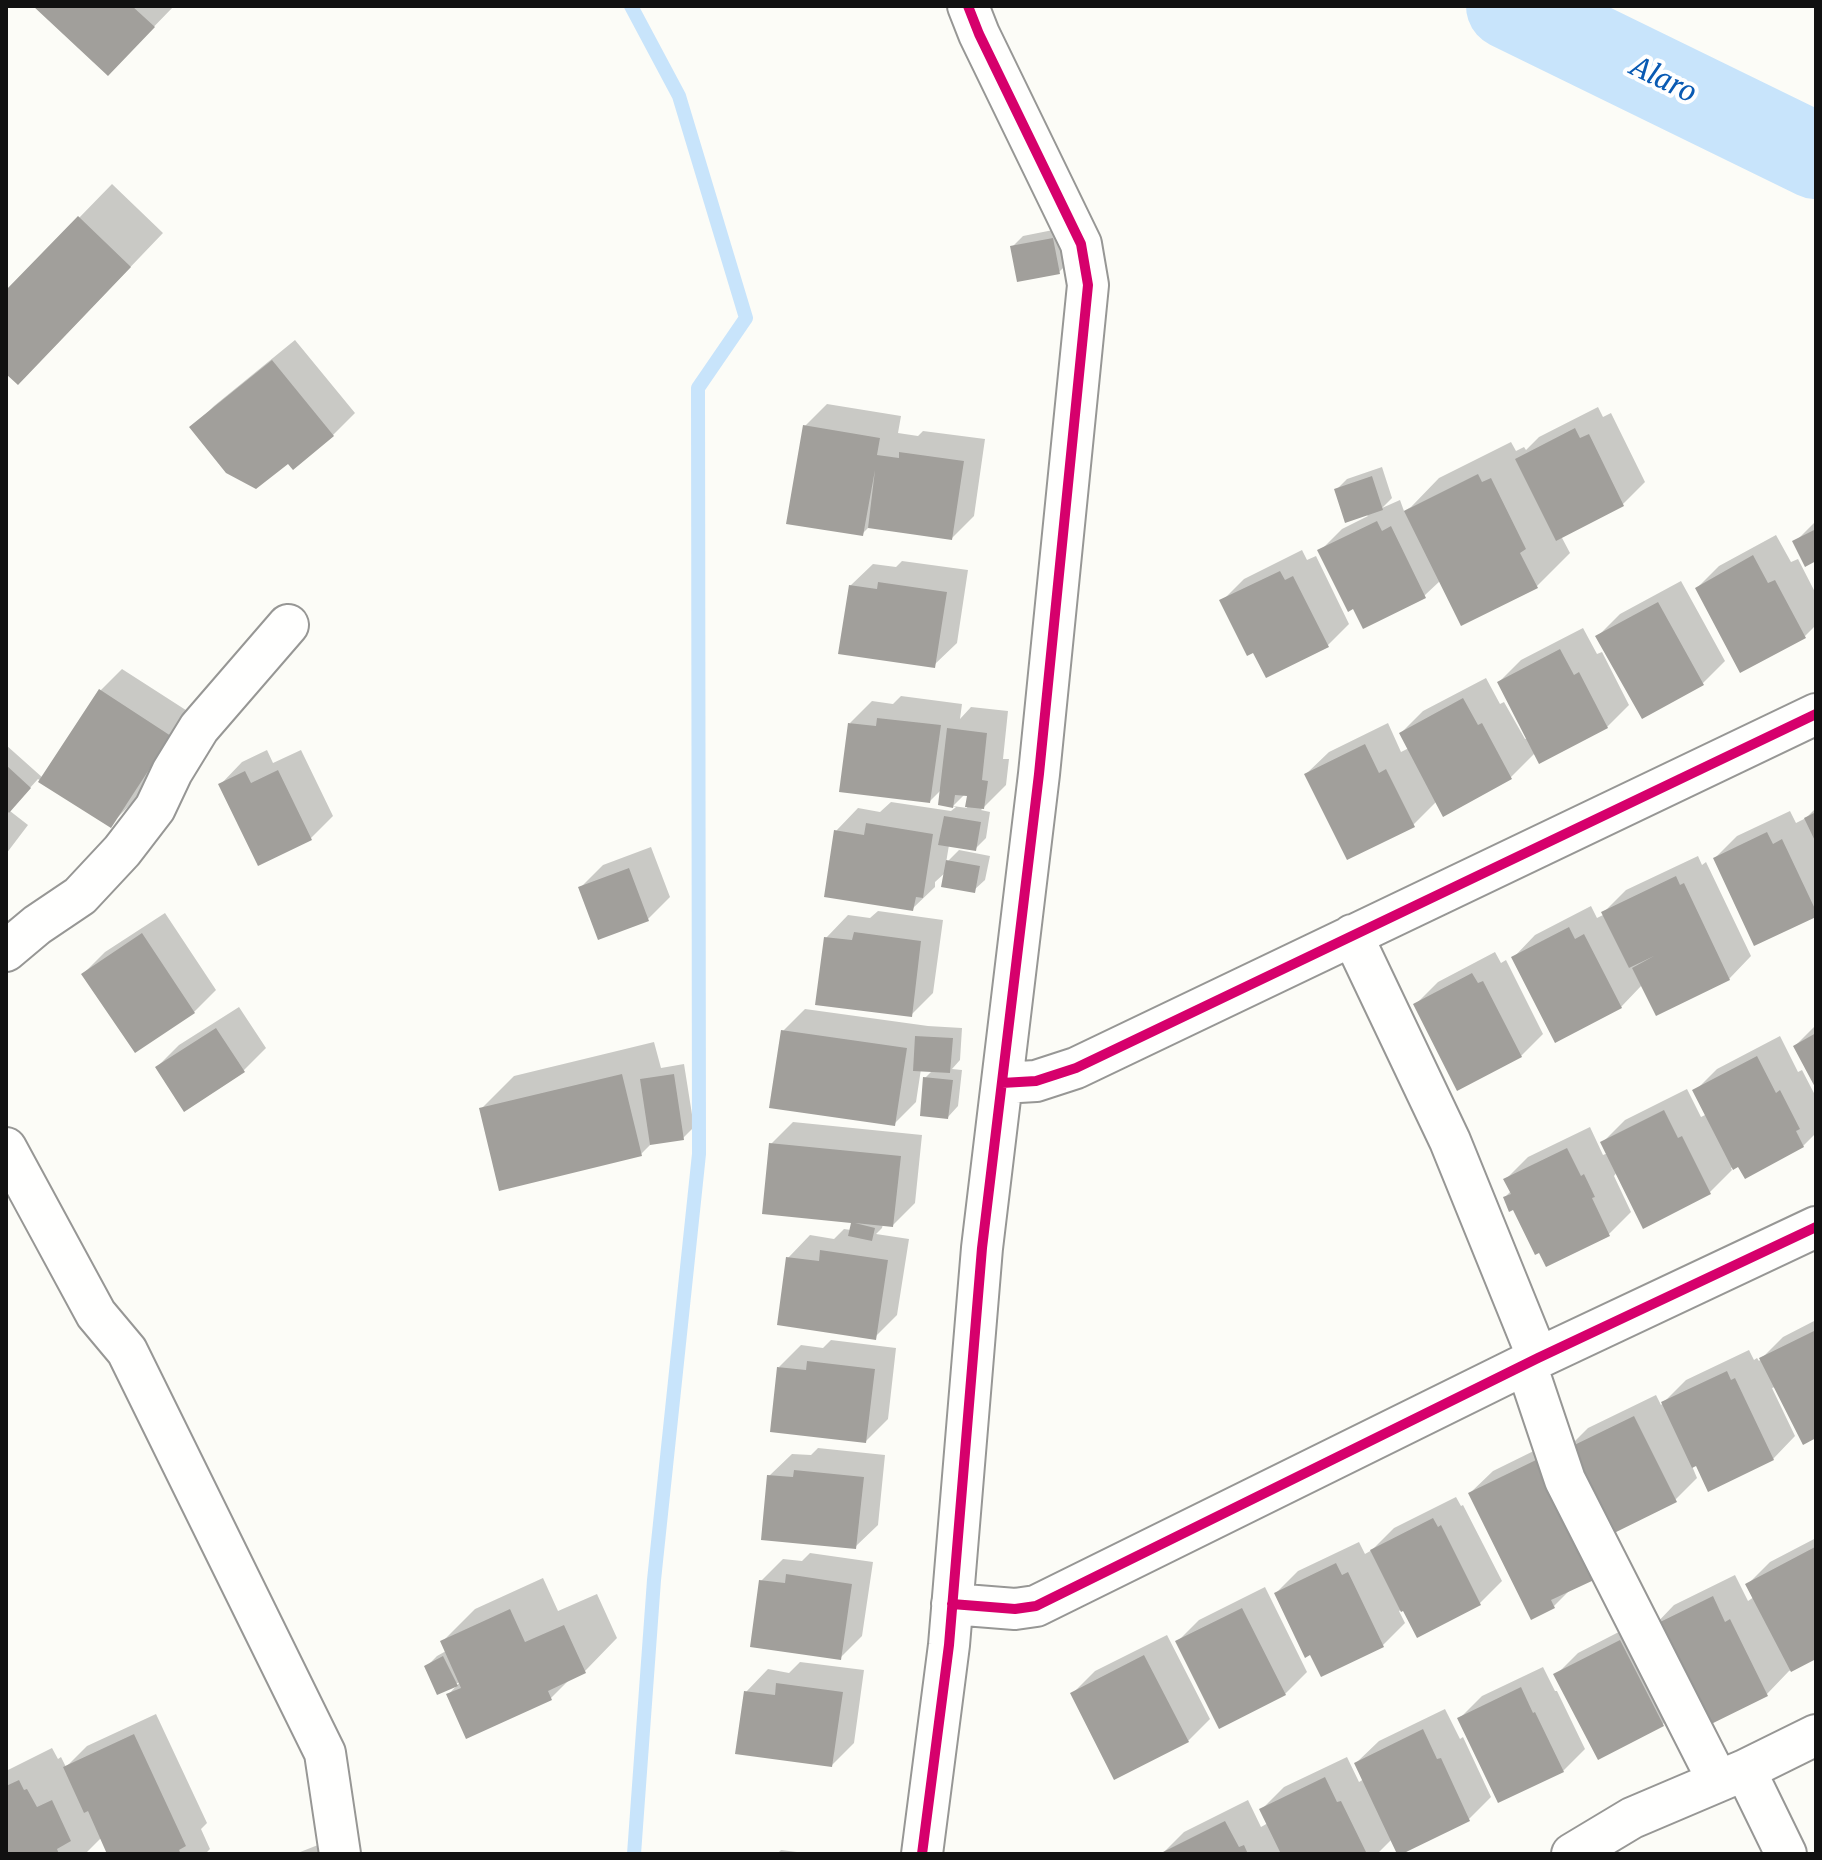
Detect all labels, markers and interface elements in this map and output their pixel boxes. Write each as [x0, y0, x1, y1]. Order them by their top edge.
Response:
water label: Alaro [1625, 51, 1701, 111]

